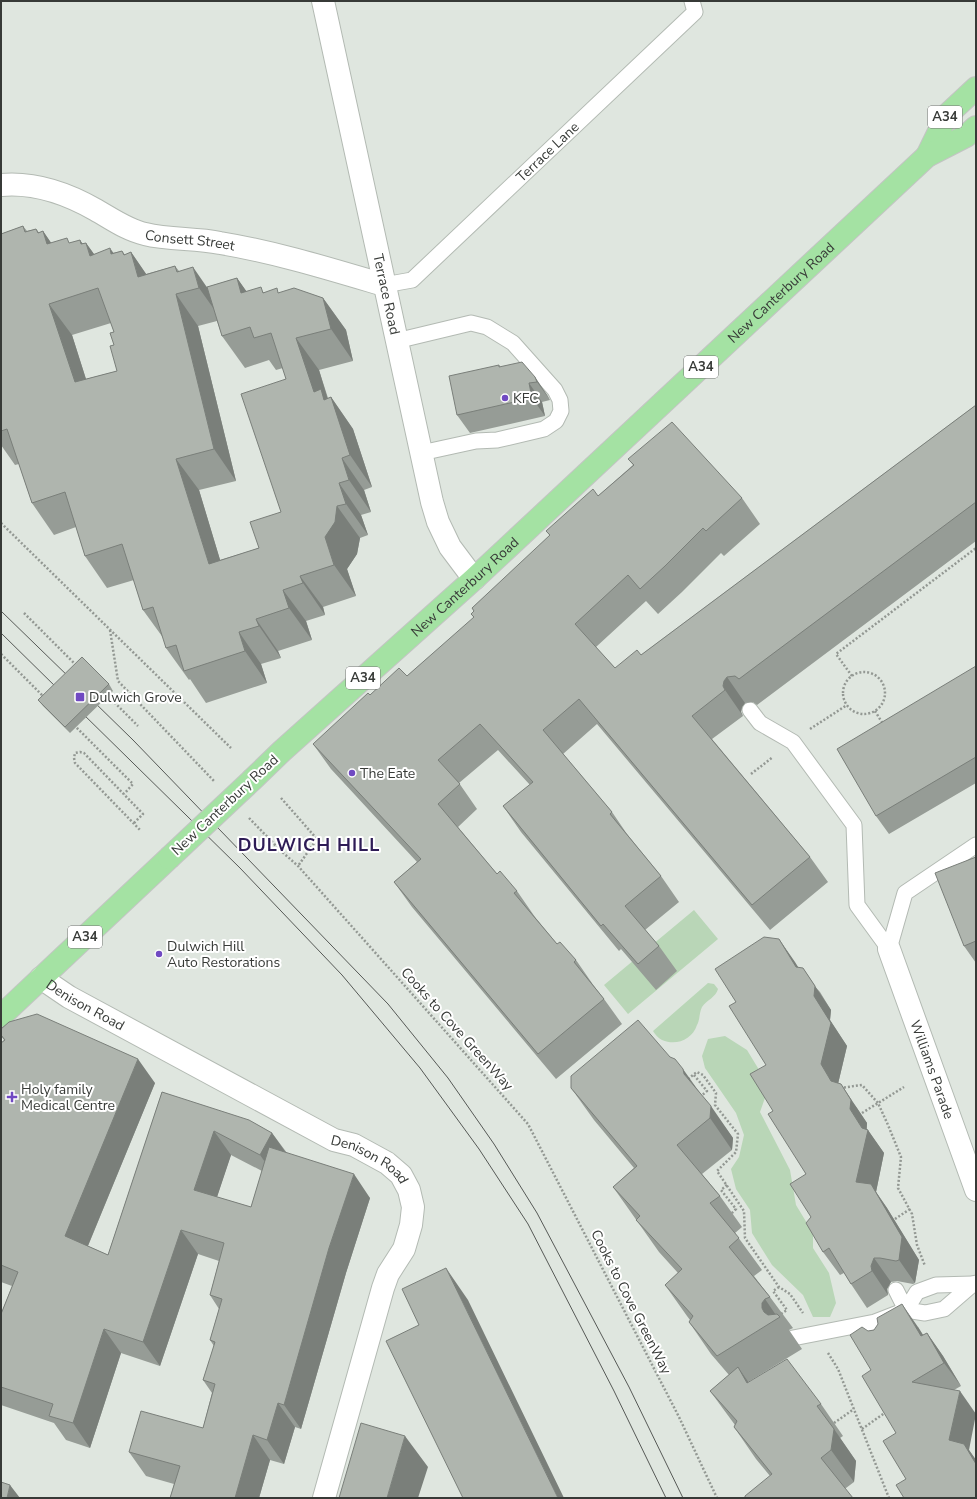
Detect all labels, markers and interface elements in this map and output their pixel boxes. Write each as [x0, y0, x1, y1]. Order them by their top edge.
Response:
road number: A34 [928, 106, 962, 128]
street label: Terrace Lane [512, 117, 583, 186]
street label: Consett Street [143, 225, 237, 255]
street label: New Canterbury Road [723, 238, 839, 347]
street label: Terrace Road [369, 252, 405, 336]
road number: A34 [684, 356, 718, 378]
place label: KFC [513, 389, 539, 408]
marker: KFC [500, 393, 510, 403]
street label: New Canterbury Road [407, 533, 523, 641]
road number: A34 [346, 667, 380, 689]
place label: Dulwich Grove [89, 688, 182, 707]
marker: Dulwich Grove [74, 691, 86, 703]
street label: New Canterbury Road [167, 750, 283, 860]
place label: The Eate [360, 764, 415, 783]
marker: The Eate [347, 768, 357, 778]
district label: DULWICH HILL [238, 833, 380, 857]
road number: A34 [68, 926, 102, 948]
place label: Dulwich Hill Auto Restorations [167, 937, 280, 972]
marker: Dulwich Hill Auto Restorations [154, 949, 164, 959]
street label: Cooks to Cove GreenWay [396, 963, 518, 1095]
street label: Denison Road [42, 975, 128, 1035]
street label: Williams Parade [906, 1017, 959, 1122]
place label: Holy family Medical Centre [21, 1080, 115, 1115]
marker: Holy family Medical Centre [6, 1091, 18, 1103]
street label: Denison Road [329, 1130, 413, 1187]
street label: Cooks to Cove GreenWay [586, 1227, 676, 1378]

